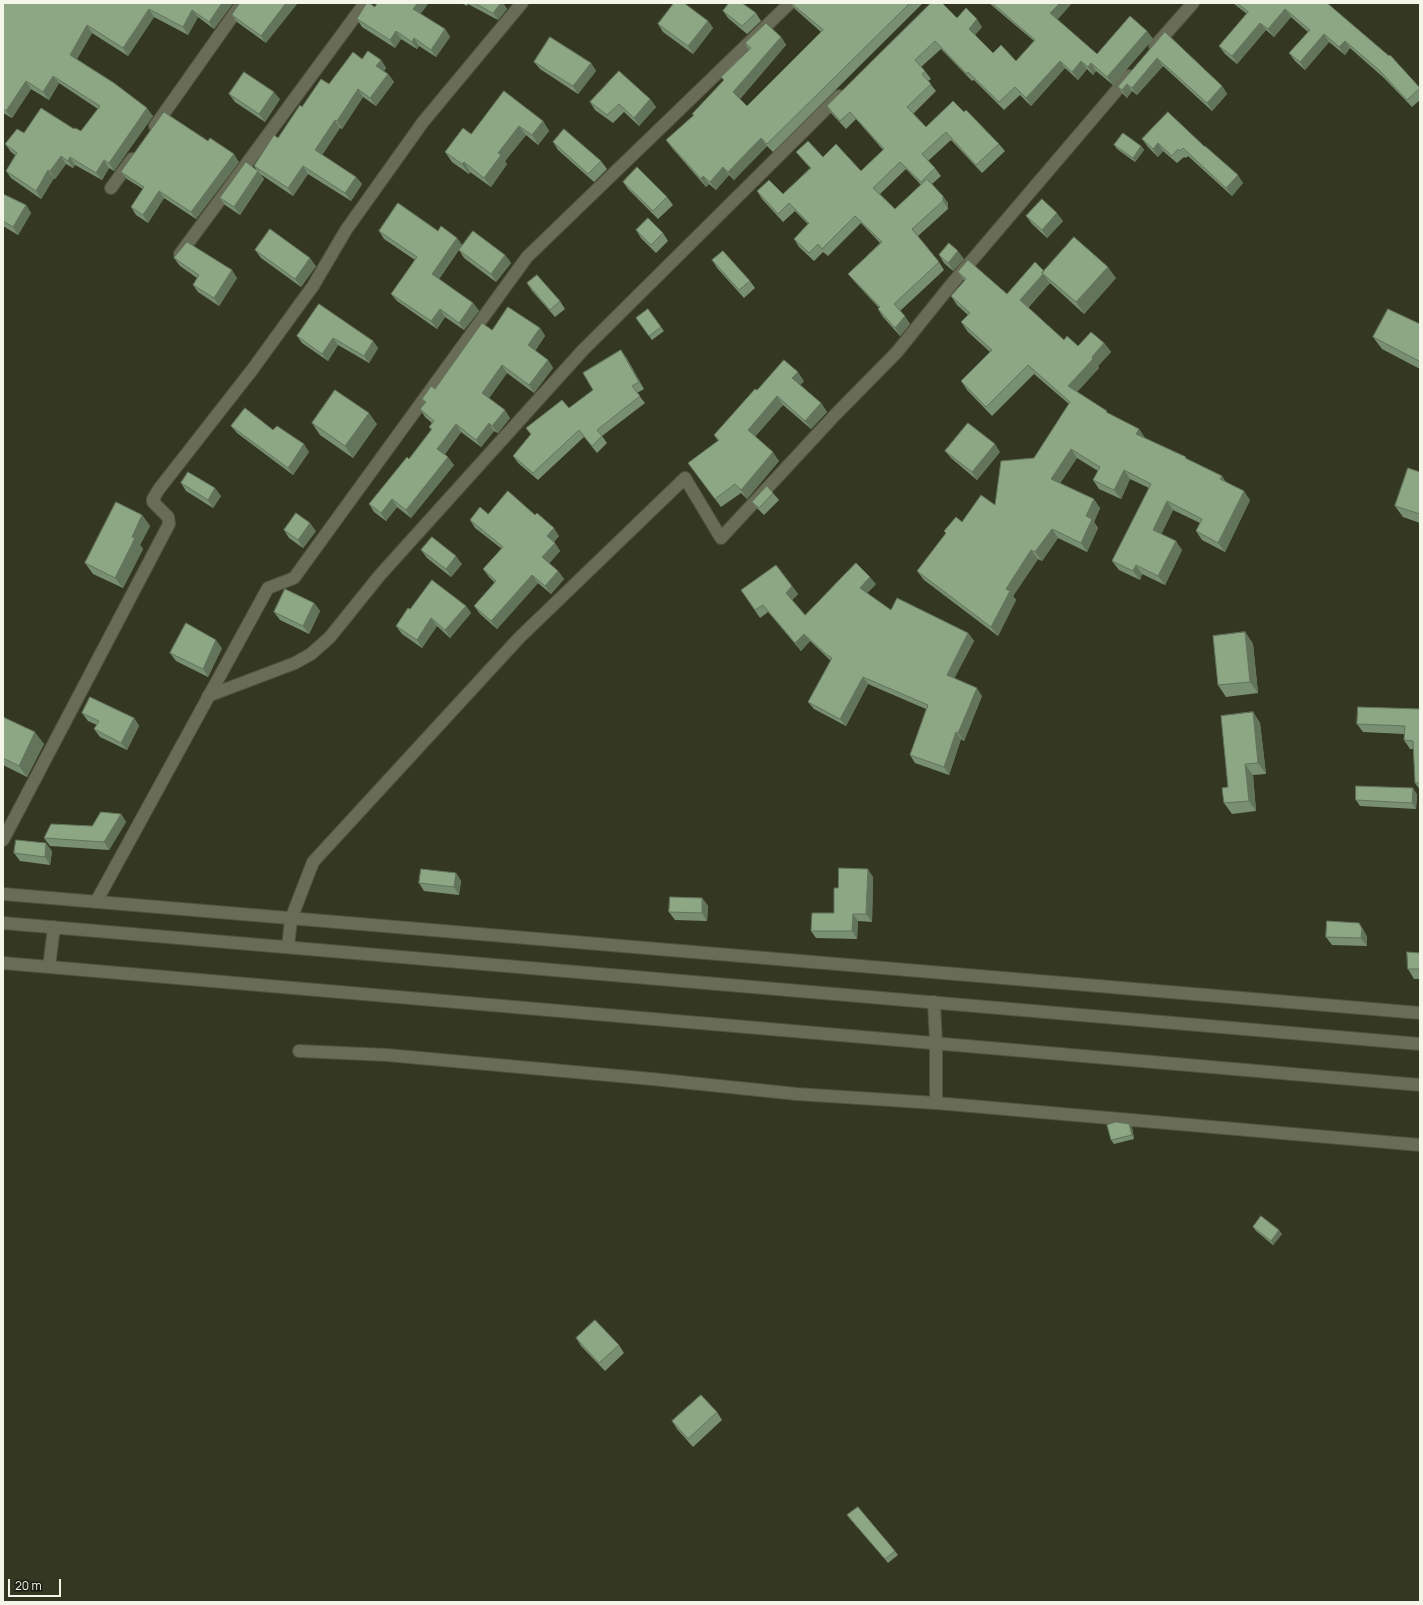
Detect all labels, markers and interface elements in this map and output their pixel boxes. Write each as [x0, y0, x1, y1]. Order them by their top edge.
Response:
scale bar [10, 1571, 63, 1597]
text: 20 m [15, 1577, 42, 1594]

